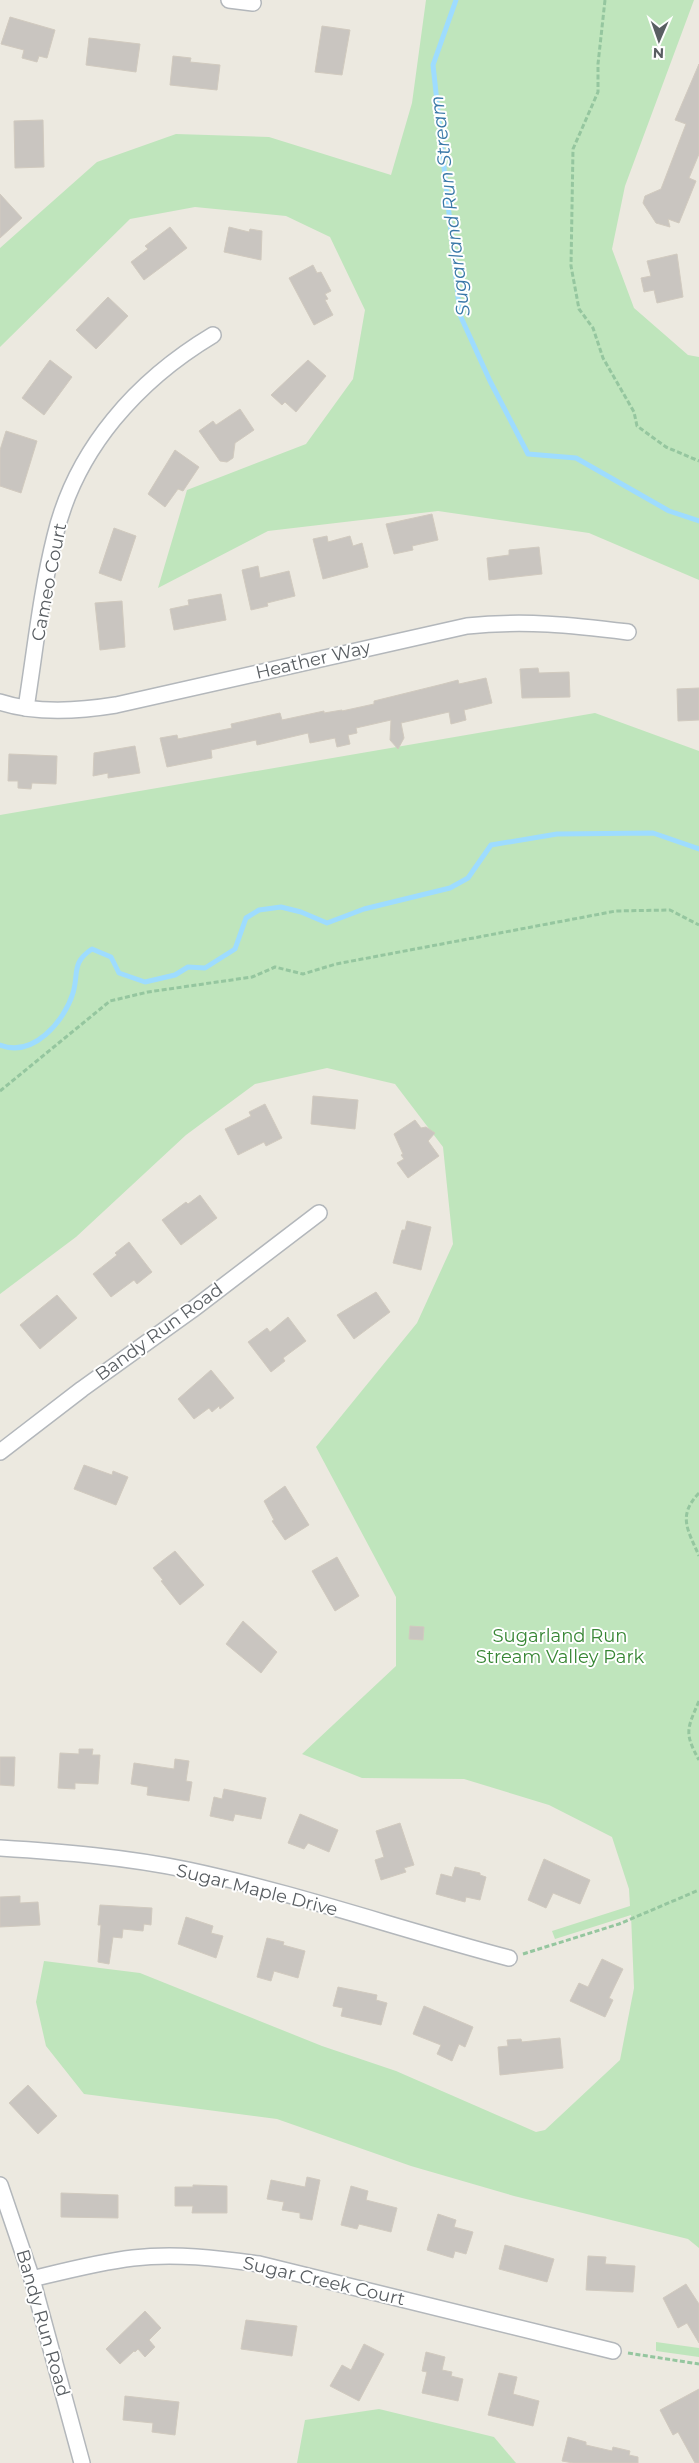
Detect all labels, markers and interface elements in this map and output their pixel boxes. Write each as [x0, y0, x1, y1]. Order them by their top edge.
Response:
north arrow [634, 15, 684, 65]
text: N [653, 44, 665, 62]
water label: Sugarland Run Stream [425, 94, 475, 318]
street label: Cameo Court [27, 521, 71, 643]
street label: Heather Way [253, 636, 373, 684]
street label: Bandy Run Road [91, 1278, 227, 1386]
park label: Sugarland Run Stream Valley Park [476, 1625, 645, 1668]
street label: Sugar Maple Drive [174, 1859, 340, 1921]
street label: Bandy Run Road [11, 2247, 75, 2399]
street label: Sugar Creek Court [241, 2252, 407, 2310]

